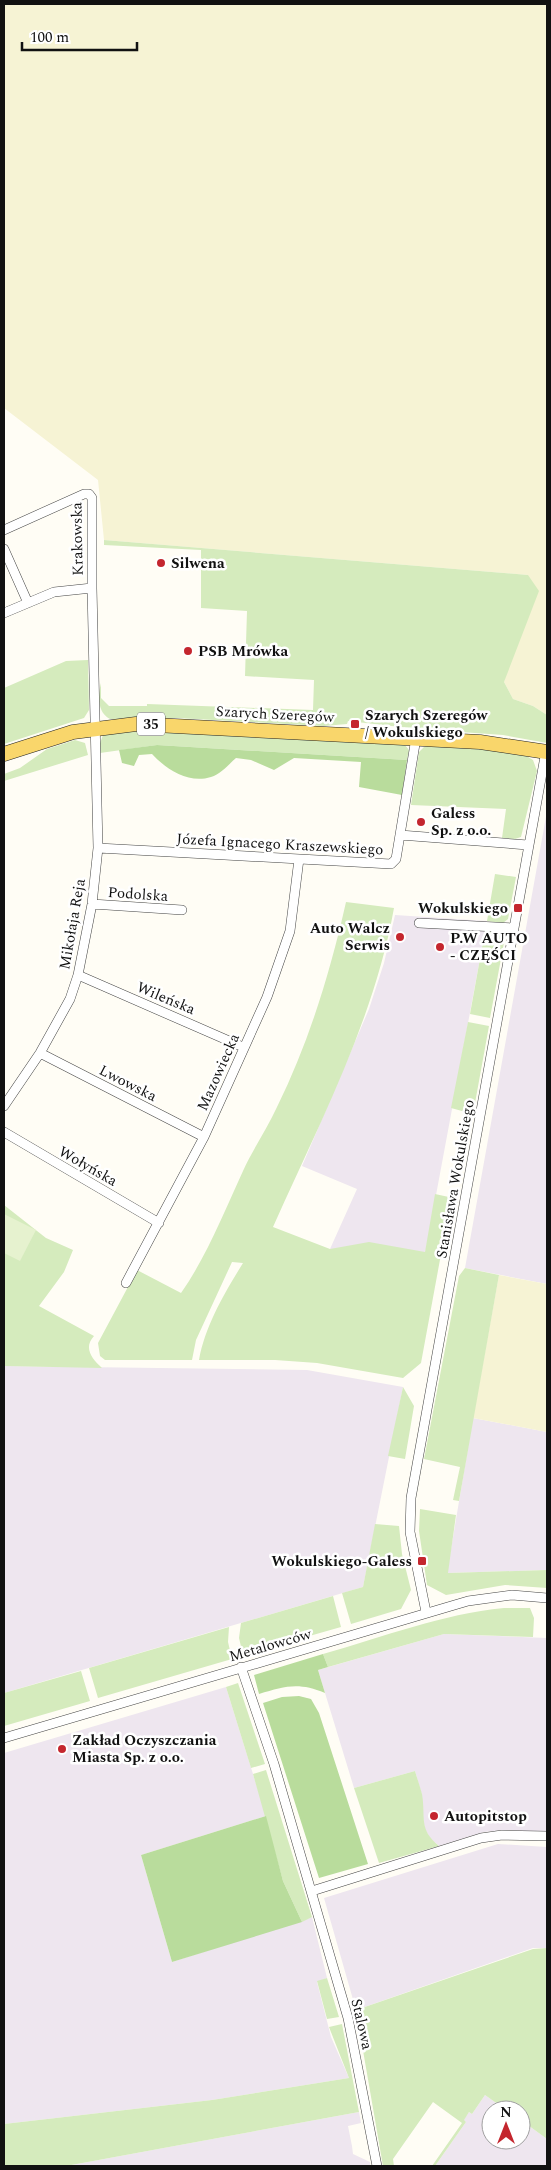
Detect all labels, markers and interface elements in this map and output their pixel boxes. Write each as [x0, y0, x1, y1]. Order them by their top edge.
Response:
scale bar [22, 20, 138, 52]
text: 100 m [30, 26, 69, 49]
street label: Krakowska [65, 501, 90, 576]
place label: Silwena [171, 552, 225, 575]
marker: Silwena [155, 557, 167, 569]
place label: PSB Mrówka [198, 640, 289, 663]
marker: PSB Mrówka [182, 645, 194, 657]
street label: Szarych Szeregów [215, 700, 335, 729]
place label: Szarych Szeregów / Wokulskiego [365, 704, 488, 744]
road number: 35 [137, 712, 165, 736]
marker: Szarych Szeregów / Wokulskiego [349, 718, 361, 730]
place label: Galess Sp. z o.o. [431, 802, 491, 842]
marker: Galess Sp. z o.o. [415, 816, 427, 828]
street label: Józefa Ignacego Kraszewskiego [176, 828, 384, 861]
street label: Mikołaja Reja [53, 876, 92, 971]
street label: Podolska [107, 881, 170, 908]
place label: Wokulskiego [418, 897, 508, 920]
marker: Wokulskiego [512, 902, 524, 914]
place label: Auto Walcz Serwis [310, 917, 390, 957]
place label: P.W AUTO - CZĘŚCI [450, 927, 528, 967]
marker: Auto Walcz Serwis [394, 931, 406, 943]
marker: P.W AUTO - CZĘŚCI [434, 941, 446, 953]
street label: Wileńska [133, 976, 199, 1021]
street label: Mazowiecka [191, 1029, 246, 1115]
street label: Lwowska [95, 1059, 161, 1108]
street label: Stanisława Wokulskiego [430, 1098, 481, 1260]
street label: Wołyńska [54, 1140, 122, 1193]
place label: Wokulskiego-Galess [271, 1550, 412, 1573]
marker: Wokulskiego-Galess [416, 1555, 428, 1567]
street label: Metalowców [226, 1623, 315, 1668]
place label: Zakład Oczyszczania Miasta Sp. z o.o. [72, 1729, 217, 1769]
marker: Zakład Oczyszczania Miasta Sp. z o.o. [56, 1743, 68, 1755]
place label: Autopitstop [444, 1805, 527, 1828]
marker: Autopitstop [428, 1810, 440, 1822]
street label: Stalowa [344, 1996, 379, 2053]
north arrow [481, 2100, 531, 2150]
text: N [500, 2102, 512, 2123]

